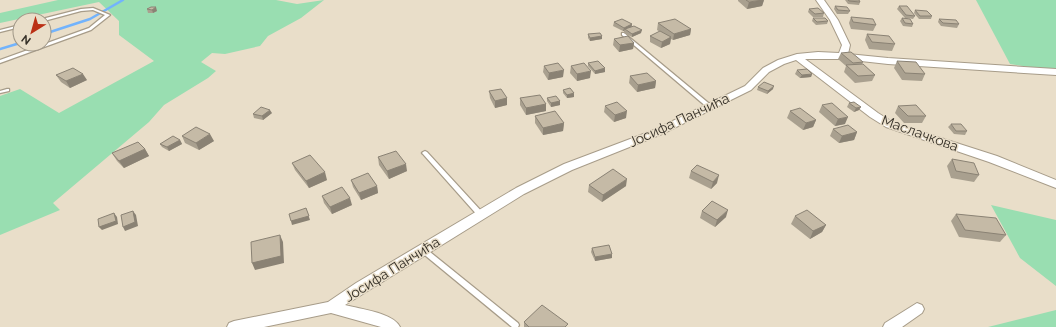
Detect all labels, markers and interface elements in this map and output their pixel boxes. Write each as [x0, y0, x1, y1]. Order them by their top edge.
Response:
north arrow [12, 12, 52, 52]
text: N [19, 32, 34, 47]
street label: Јосифа Панчића [626, 90, 732, 150]
street label: Маслачкова [879, 112, 961, 154]
street label: Јосифа Панчића [342, 233, 442, 305]

